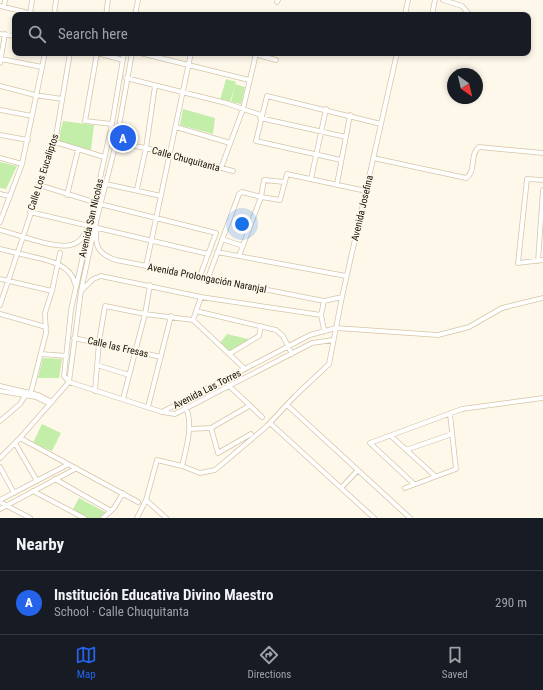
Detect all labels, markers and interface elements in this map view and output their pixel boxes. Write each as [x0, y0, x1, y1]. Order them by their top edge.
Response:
search box [12, 12, 531, 56]
icon: search [26, 23, 48, 45]
text: Search here [58, 25, 128, 43]
north arrow [447, 68, 483, 104]
pin: A [110, 123, 136, 153]
street label: Calle Los Eucaliptos [25, 132, 61, 212]
street label: Calle Chuquitanta [151, 145, 221, 173]
street label: Avenida Josefina [349, 174, 375, 242]
street label: Avenida San Nicolas [77, 177, 106, 258]
your location [232, 214, 252, 234]
street label: Avenida Prolongación Naranjal [147, 261, 267, 295]
street label: Calle las Fresas [86, 335, 150, 359]
street label: Avenida Las Torres [171, 367, 243, 411]
text: Nearby [16, 534, 64, 554]
text: Institución Educativa Divino Maestro [54, 586, 273, 604]
text: A [25, 595, 33, 610]
text: 290 m [495, 595, 527, 610]
text: School · Calle Chuquitanta [54, 604, 189, 619]
tab: Map [75, 644, 97, 681]
tab: Directions [247, 644, 291, 681]
tab: Saved [442, 644, 468, 681]

